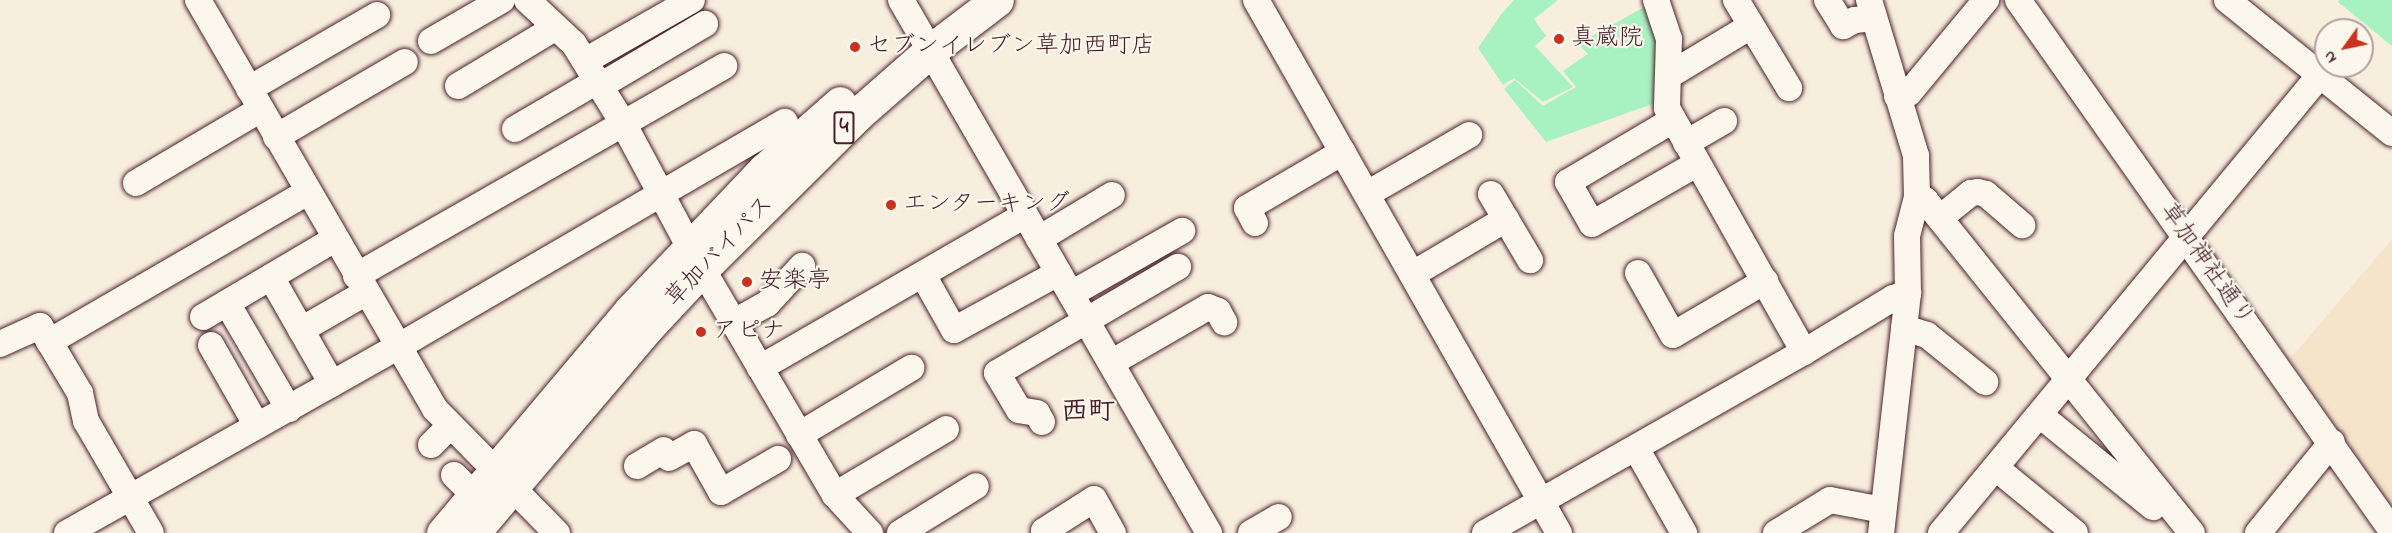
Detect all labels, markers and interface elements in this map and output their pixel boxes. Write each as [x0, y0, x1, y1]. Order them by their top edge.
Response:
north arrow [2314, 18, 2374, 78]
place label: 真蔵院 [1571, 25, 1643, 53]
marker: 真蔵院 [1552, 32, 1566, 46]
place label: セブンイレブン草加西町店 [867, 33, 1155, 61]
marker: セブンイレブン草加西町店 [848, 40, 862, 54]
text: N [2318, 46, 2344, 68]
road number: 4 [832, 109, 856, 147]
street label: 草加バイパス [660, 190, 780, 314]
place label: エンターキング [903, 191, 1071, 219]
marker: エンターキング [884, 198, 898, 212]
street label: 草加神社通り [2153, 198, 2259, 332]
place label: 安楽亭 [759, 268, 831, 296]
marker: 安楽亭 [740, 275, 754, 289]
place label: アピナ [713, 318, 785, 346]
marker: アピナ [694, 325, 708, 339]
district label: 西町 [1061, 397, 1115, 429]

